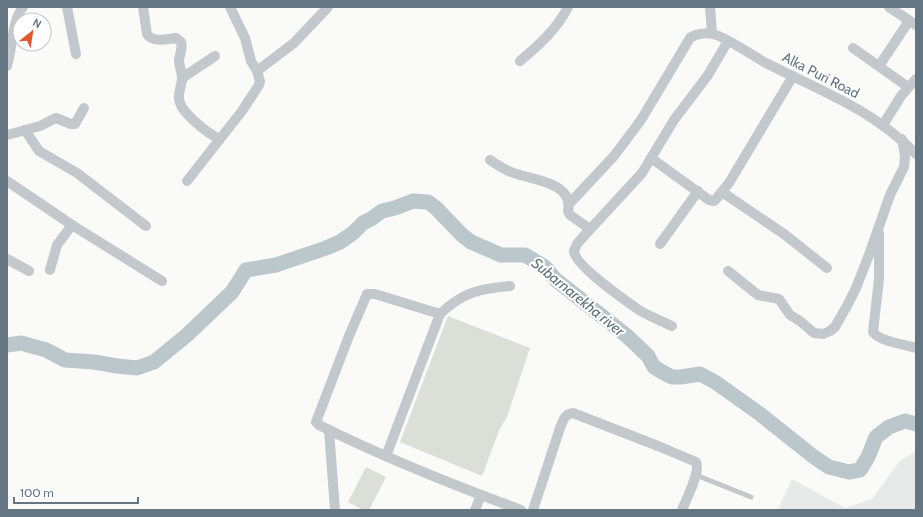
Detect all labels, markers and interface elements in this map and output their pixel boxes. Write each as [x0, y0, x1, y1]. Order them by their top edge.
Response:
north arrow [12, 12, 52, 52]
text: N [30, 15, 44, 31]
street label: Alka Puri Road [779, 48, 863, 102]
water label: Subarnarekha river [528, 254, 629, 341]
scale bar [14, 479, 138, 505]
text: 100 m [20, 485, 54, 500]

